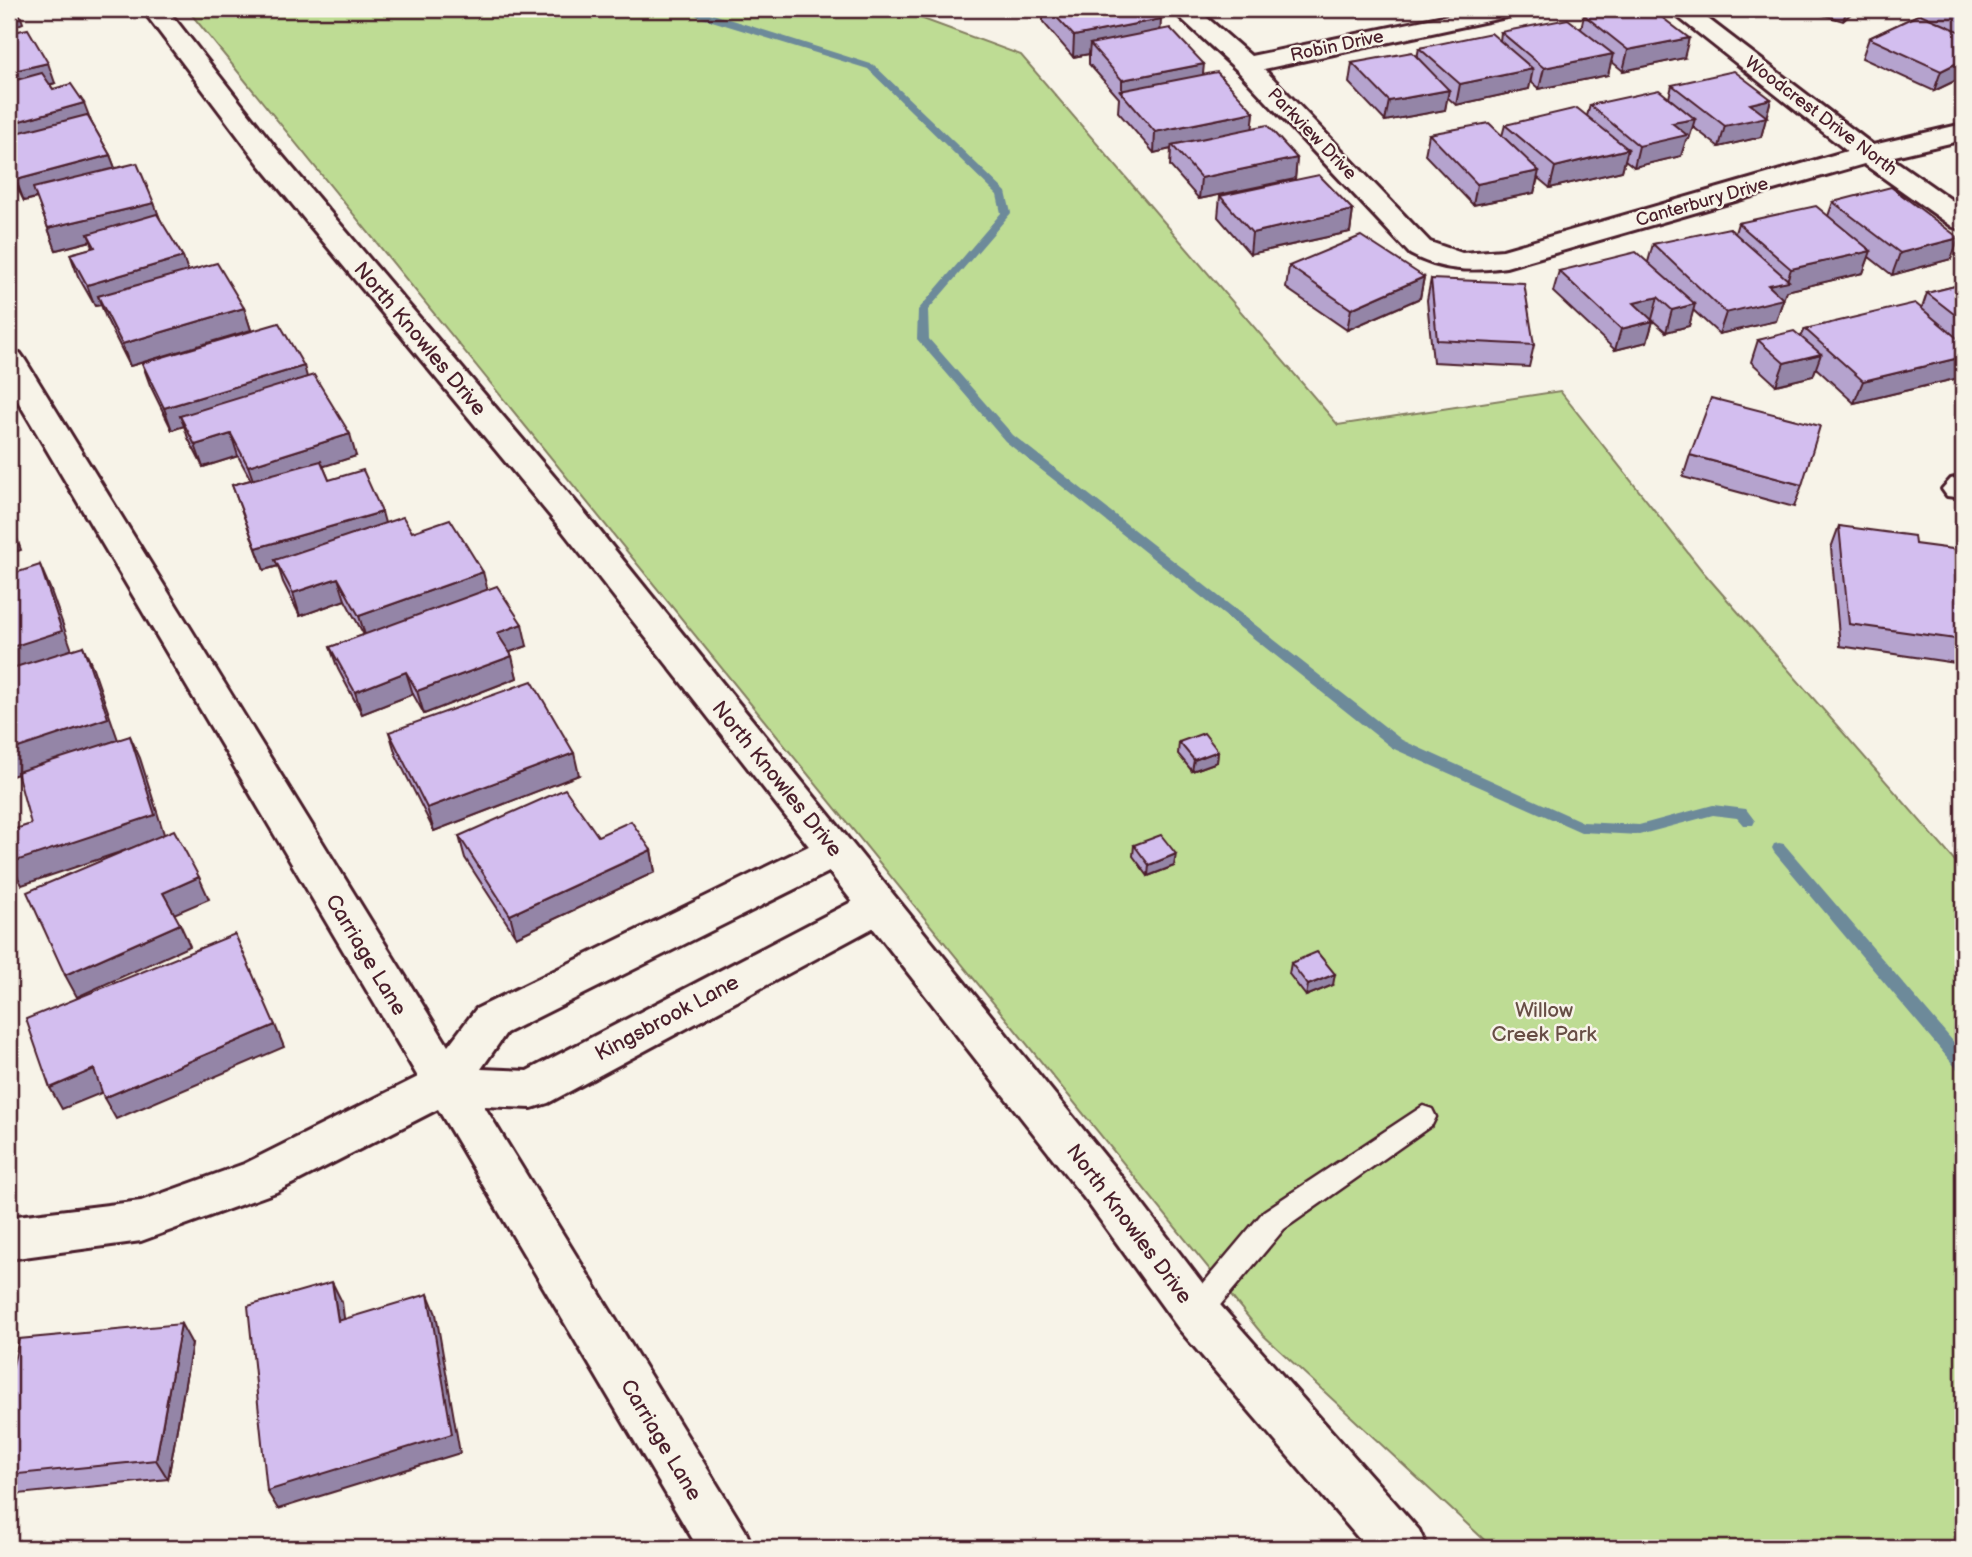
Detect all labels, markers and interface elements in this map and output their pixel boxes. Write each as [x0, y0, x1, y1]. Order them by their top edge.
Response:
street label: Robin Drive [1289, 26, 1386, 66]
street label: Woodcrest Drive North [1741, 52, 1901, 180]
street label: Parkview Drive [1263, 84, 1361, 184]
street label: Canterbury Drive [1633, 173, 1771, 231]
street label: North Knowles Drive [348, 257, 492, 421]
street label: North Knowles Drive [707, 696, 847, 862]
street label: Carriage Lane [320, 890, 412, 1020]
street label: Kingsbrook Lane [591, 970, 743, 1066]
park label: Willow Creek Park [1491, 998, 1597, 1047]
street label: North Knowles Drive [1061, 1139, 1197, 1309]
street label: Carriage Lane [615, 1375, 707, 1505]

